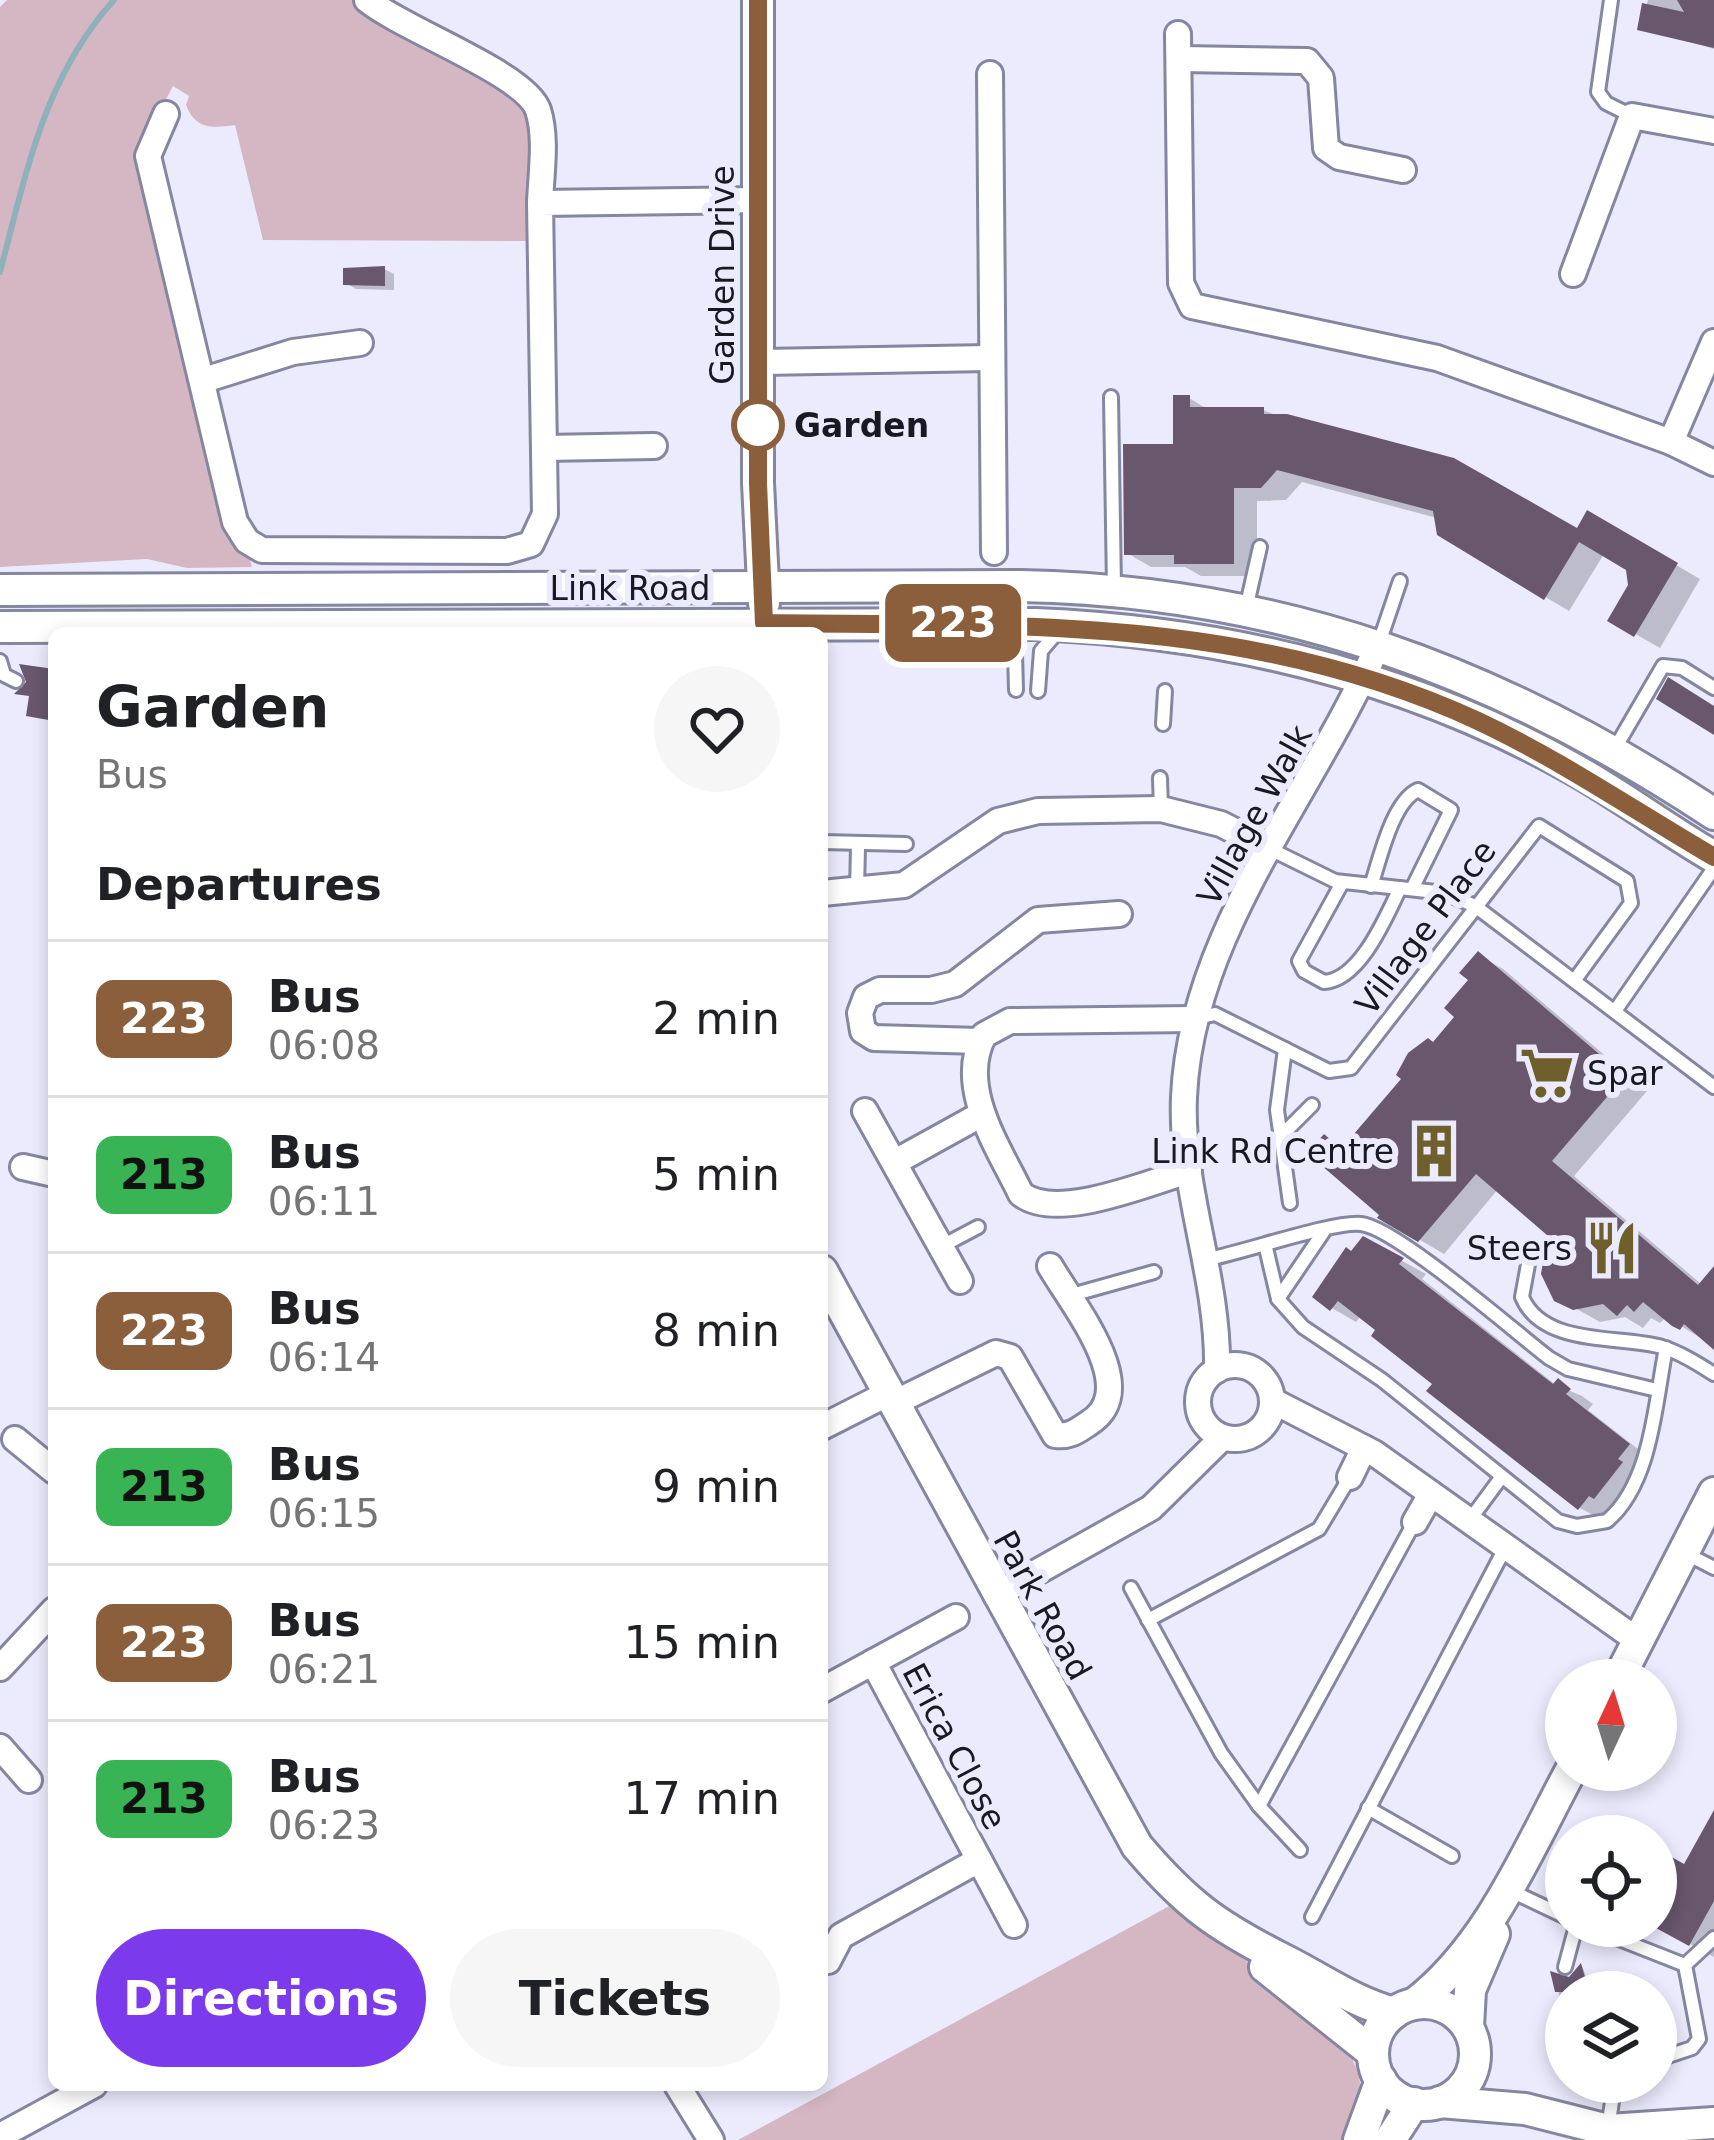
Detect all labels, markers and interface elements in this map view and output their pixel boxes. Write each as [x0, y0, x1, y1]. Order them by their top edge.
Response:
street label: Garden Drive [703, 165, 742, 385]
marker: Garden [733, 400, 783, 450]
place label: Garden [794, 406, 929, 445]
street label: Link Road [550, 569, 710, 608]
line badge: 223 [884, 584, 1022, 662]
text: 223 [909, 598, 997, 647]
button: heart [654, 666, 780, 792]
text: Garden [96, 674, 329, 740]
street label: Village Walk [1189, 717, 1320, 912]
text: Bus [96, 752, 168, 797]
street label: Village Place [1347, 832, 1504, 1023]
text: Departures [96, 858, 382, 911]
text: Bus [268, 970, 361, 1023]
text: 2 min [652, 992, 780, 1045]
text: 223 [120, 994, 208, 1043]
text: 06:08 [268, 1023, 380, 1068]
supermarket icon: Spar [1518, 1044, 1576, 1102]
place label: Spar [1587, 1054, 1663, 1093]
building icon: Link Rd Centre [1405, 1122, 1463, 1180]
text: Bus [268, 1126, 361, 1179]
place label: Link Rd Centre [1151, 1132, 1394, 1171]
text: 5 min [652, 1148, 780, 1201]
text: 213 [120, 1150, 208, 1199]
text: 06:11 [268, 1179, 380, 1224]
restaurant icon: Steers [1583, 1219, 1641, 1277]
place label: Steers [1467, 1229, 1572, 1268]
text: Bus [268, 1282, 361, 1335]
text: 8 min [652, 1304, 780, 1357]
text: 223 [120, 1306, 208, 1355]
text: 06:14 [268, 1335, 380, 1380]
text: Bus [268, 1438, 361, 1491]
text: 9 min [652, 1460, 780, 1513]
text: 213 [120, 1462, 208, 1511]
text: 06:15 [268, 1491, 380, 1536]
street label: Park Road [986, 1524, 1100, 1687]
text: Bus [268, 1594, 361, 1647]
text: 15 min [624, 1616, 780, 1669]
text: 223 [120, 1618, 208, 1667]
text: 06:21 [268, 1647, 380, 1692]
street label: Erica Close [895, 1657, 1015, 1836]
north arrow [1545, 1659, 1677, 1791]
map controls [1545, 1659, 1677, 2103]
text: Bus [268, 1750, 361, 1803]
text: 17 min [624, 1772, 780, 1825]
text: 213 [120, 1774, 208, 1823]
text: 06:23 [268, 1803, 380, 1848]
button: locate [1545, 1815, 1677, 1947]
button: Directions [96, 1929, 426, 2067]
button: Tickets [450, 1929, 780, 2067]
button: layers [1545, 1971, 1677, 2103]

